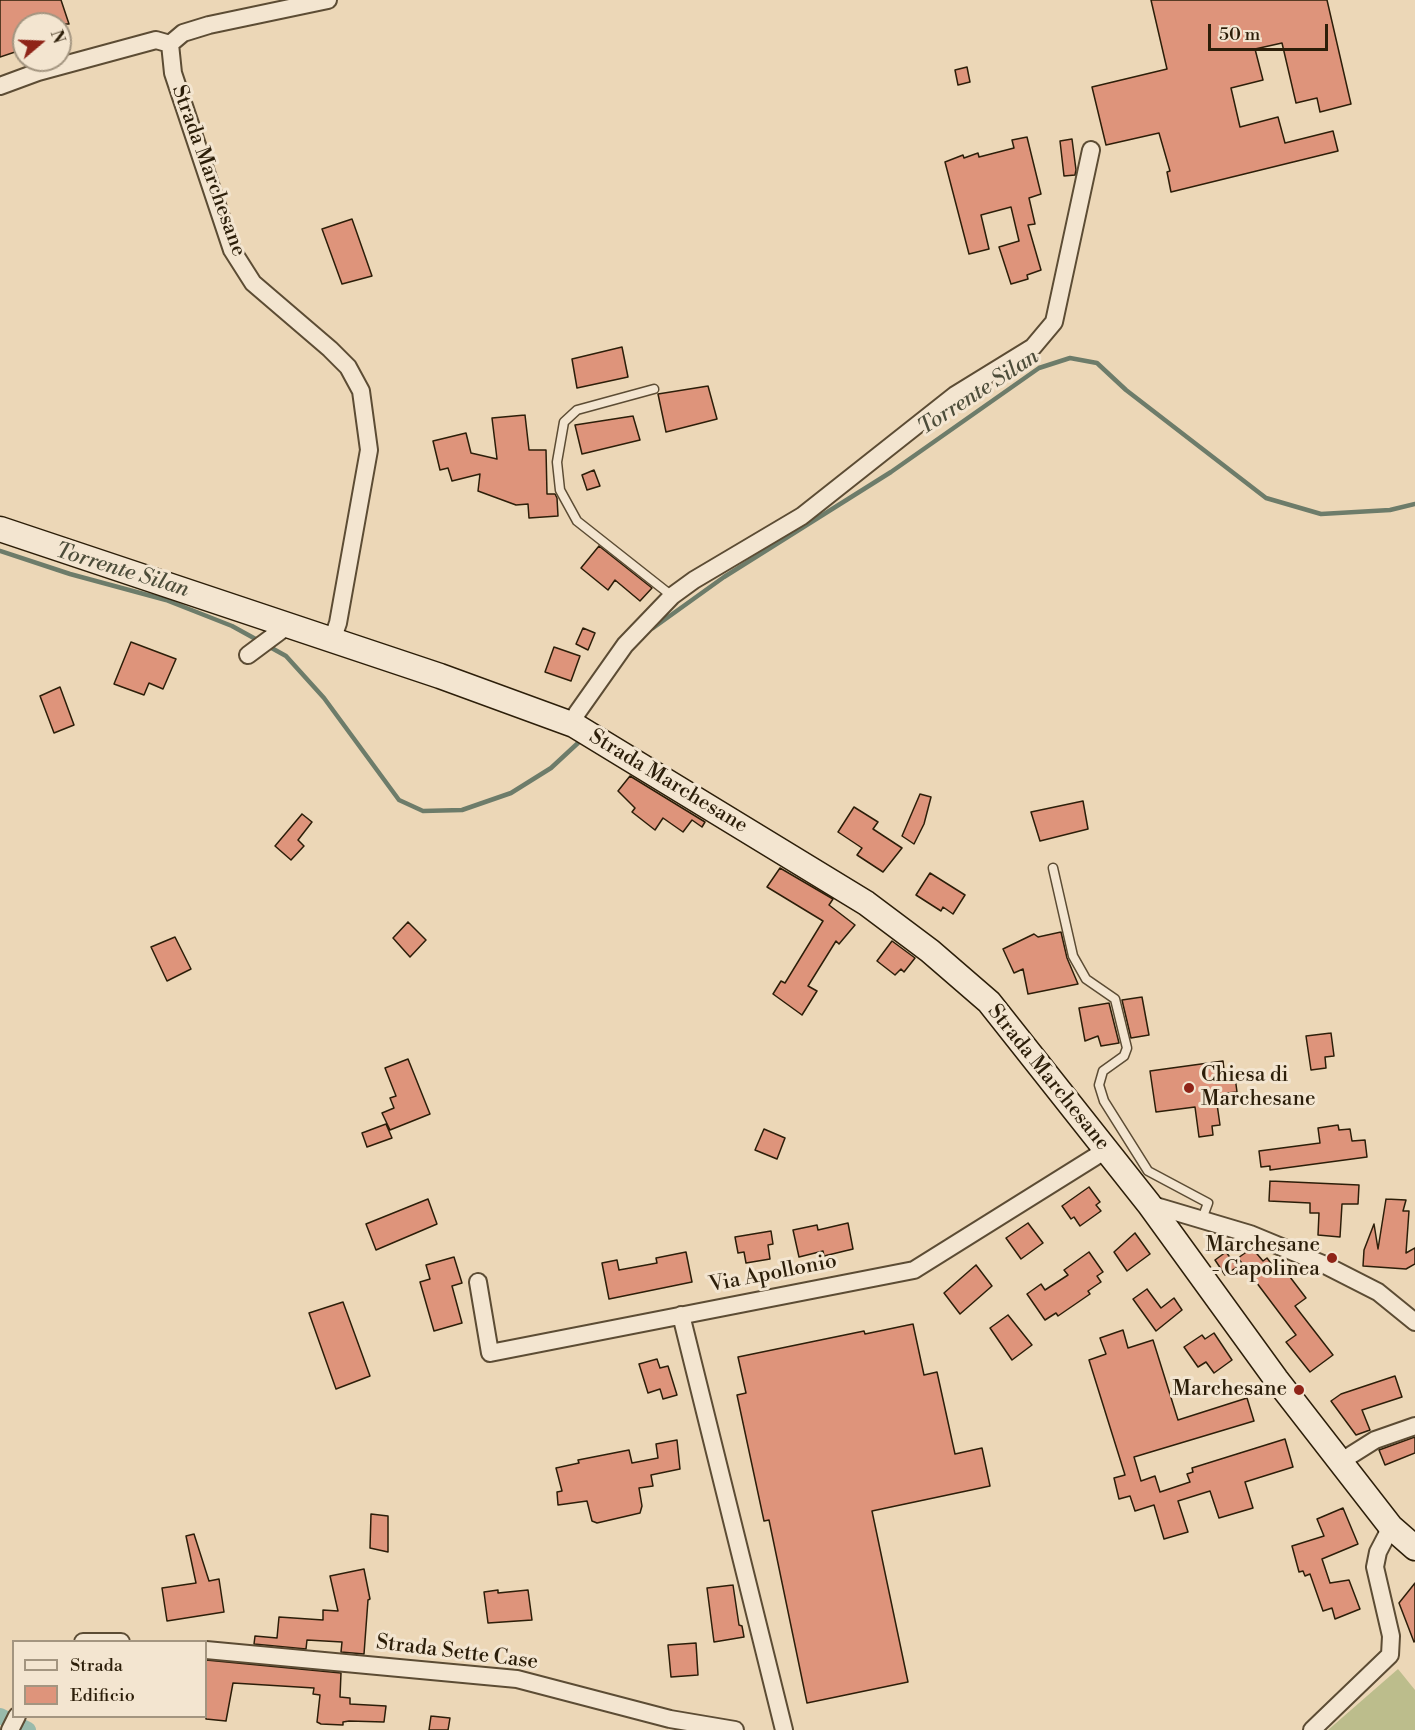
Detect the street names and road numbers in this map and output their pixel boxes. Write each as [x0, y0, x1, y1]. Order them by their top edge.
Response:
street label: Strada Marchesane [165, 82, 251, 260]
street label: Strada Marchesane [584, 725, 752, 839]
street label: Strada Marchesane [981, 1000, 1115, 1156]
street label: Via Apollonio [707, 1249, 839, 1299]
street label: Strada Sette Case [375, 1631, 539, 1675]

